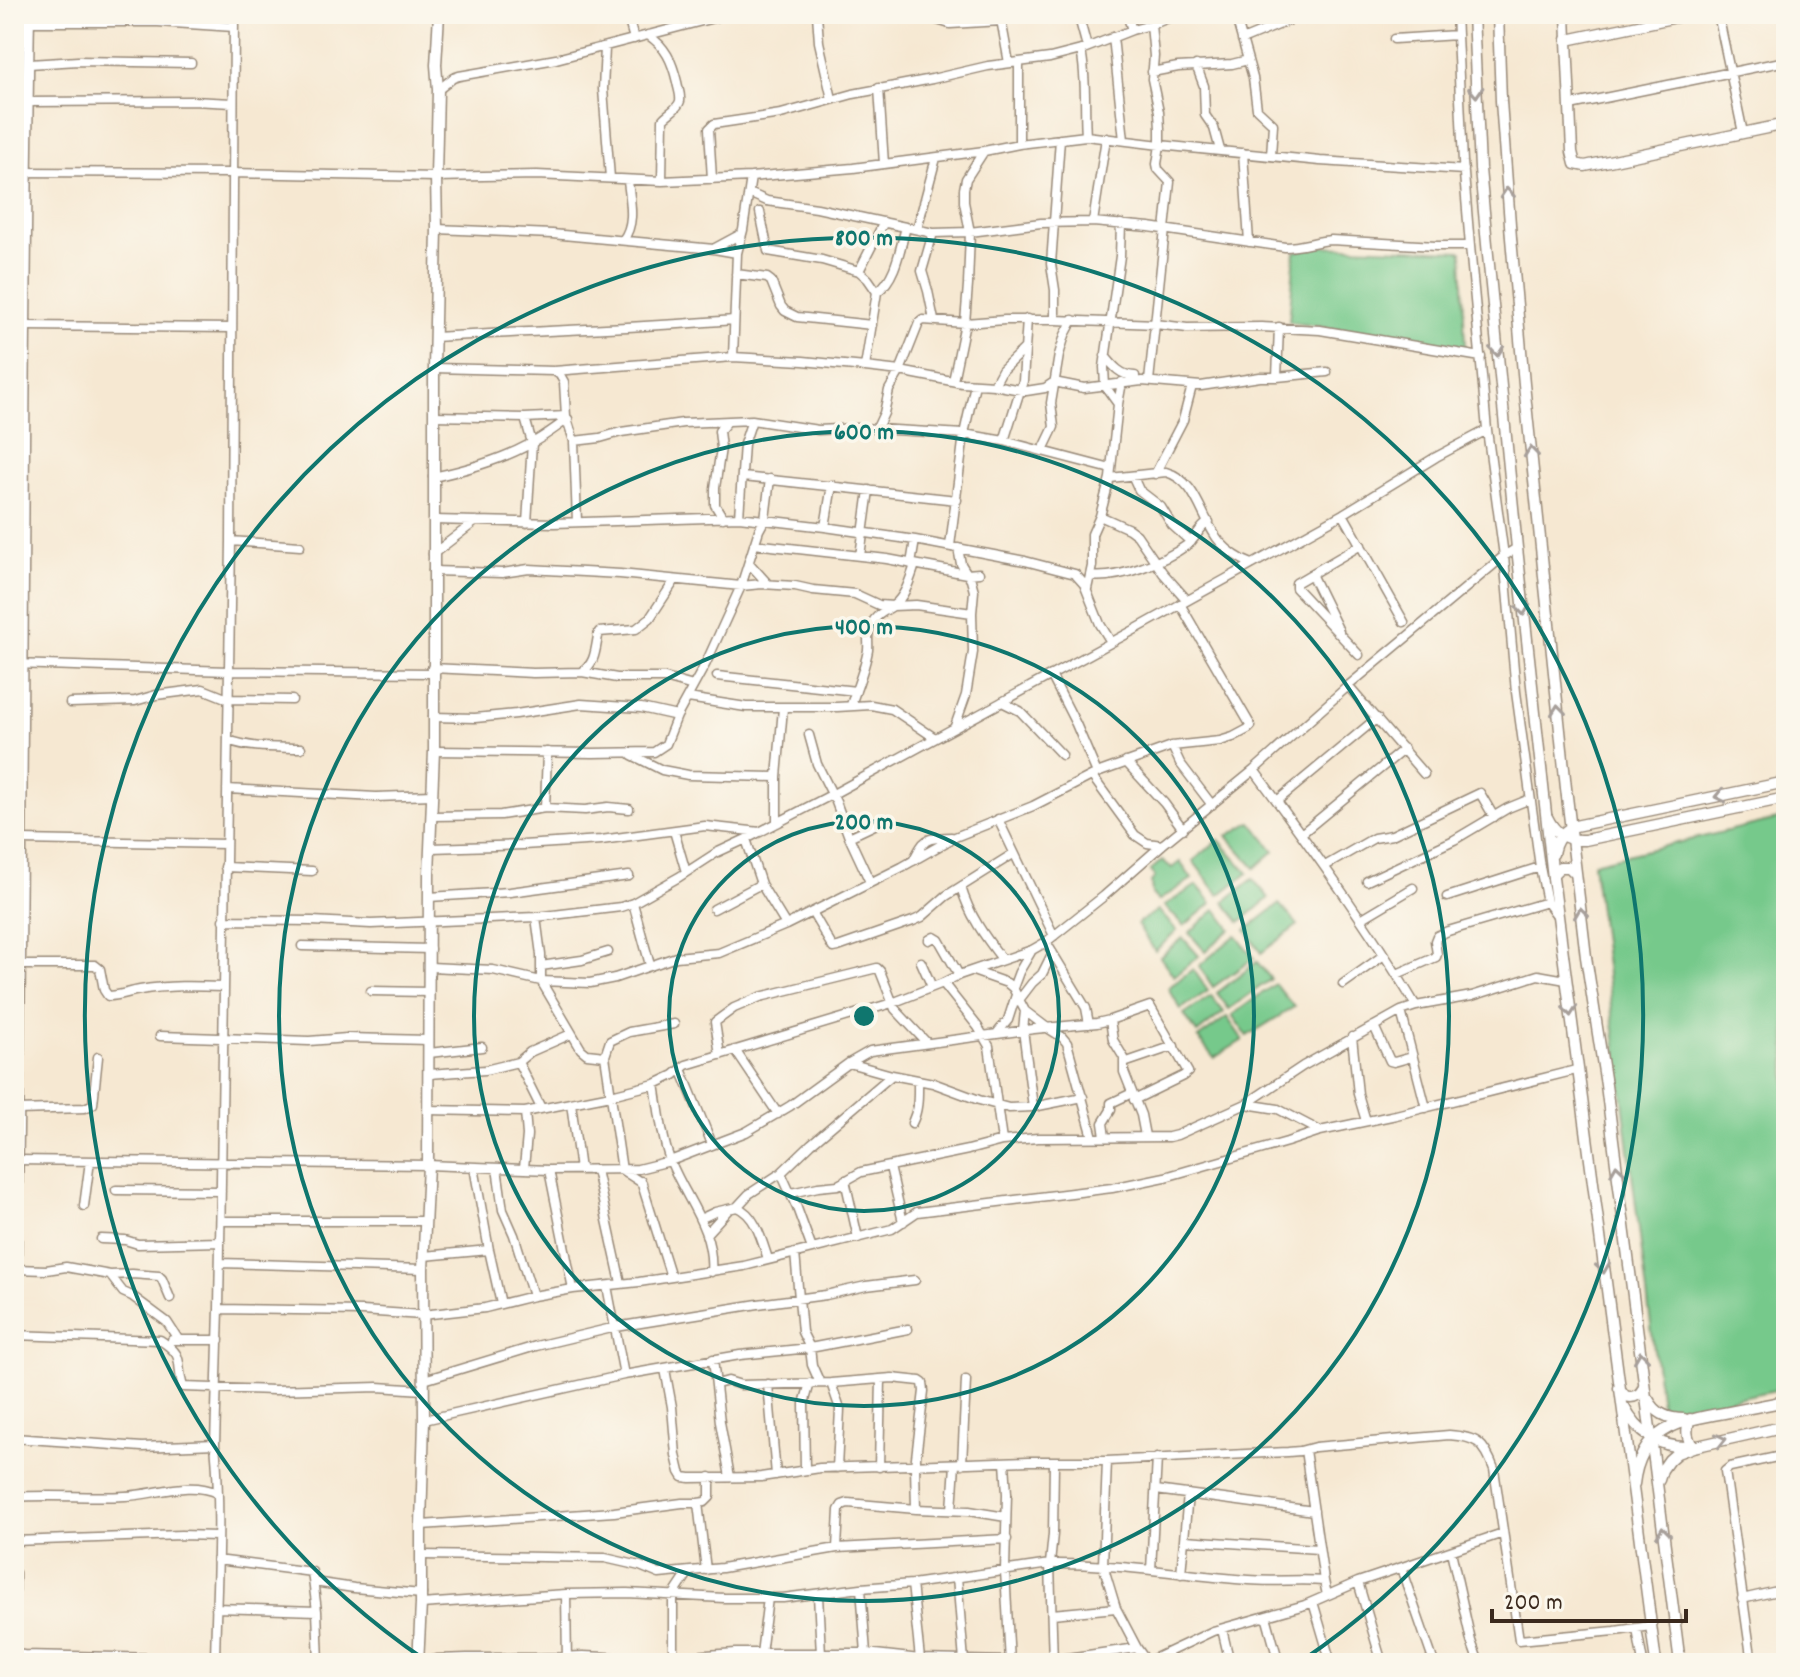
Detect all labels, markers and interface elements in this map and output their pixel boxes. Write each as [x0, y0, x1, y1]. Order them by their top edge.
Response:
one-way arrow [1467, 86, 1484, 99]
one-way arrow [1499, 186, 1516, 199]
text: 800 m [835, 223, 893, 257]
one-way arrow [1488, 345, 1505, 358]
text: 600 m [834, 417, 894, 451]
one-way arrow [1523, 445, 1540, 458]
one-way arrow [1515, 604, 1532, 617]
text: 400 m [835, 612, 893, 646]
one-way arrow [1550, 703, 1567, 716]
one-way arrow [1713, 787, 1727, 804]
text: 200 m [835, 807, 893, 841]
one-way arrow [1573, 906, 1590, 920]
centre of rings [850, 1002, 878, 1030]
one-way arrow [1561, 1005, 1578, 1018]
one-way arrow [1609, 1164, 1626, 1177]
one-way arrow [1594, 1262, 1611, 1275]
one-way arrow [1633, 1350, 1650, 1364]
one-way arrow [1713, 1432, 1727, 1449]
one-way arrow [1655, 1525, 1672, 1538]
scale bar [1492, 1573, 1686, 1623]
text: 200 m [1504, 1587, 1563, 1621]

